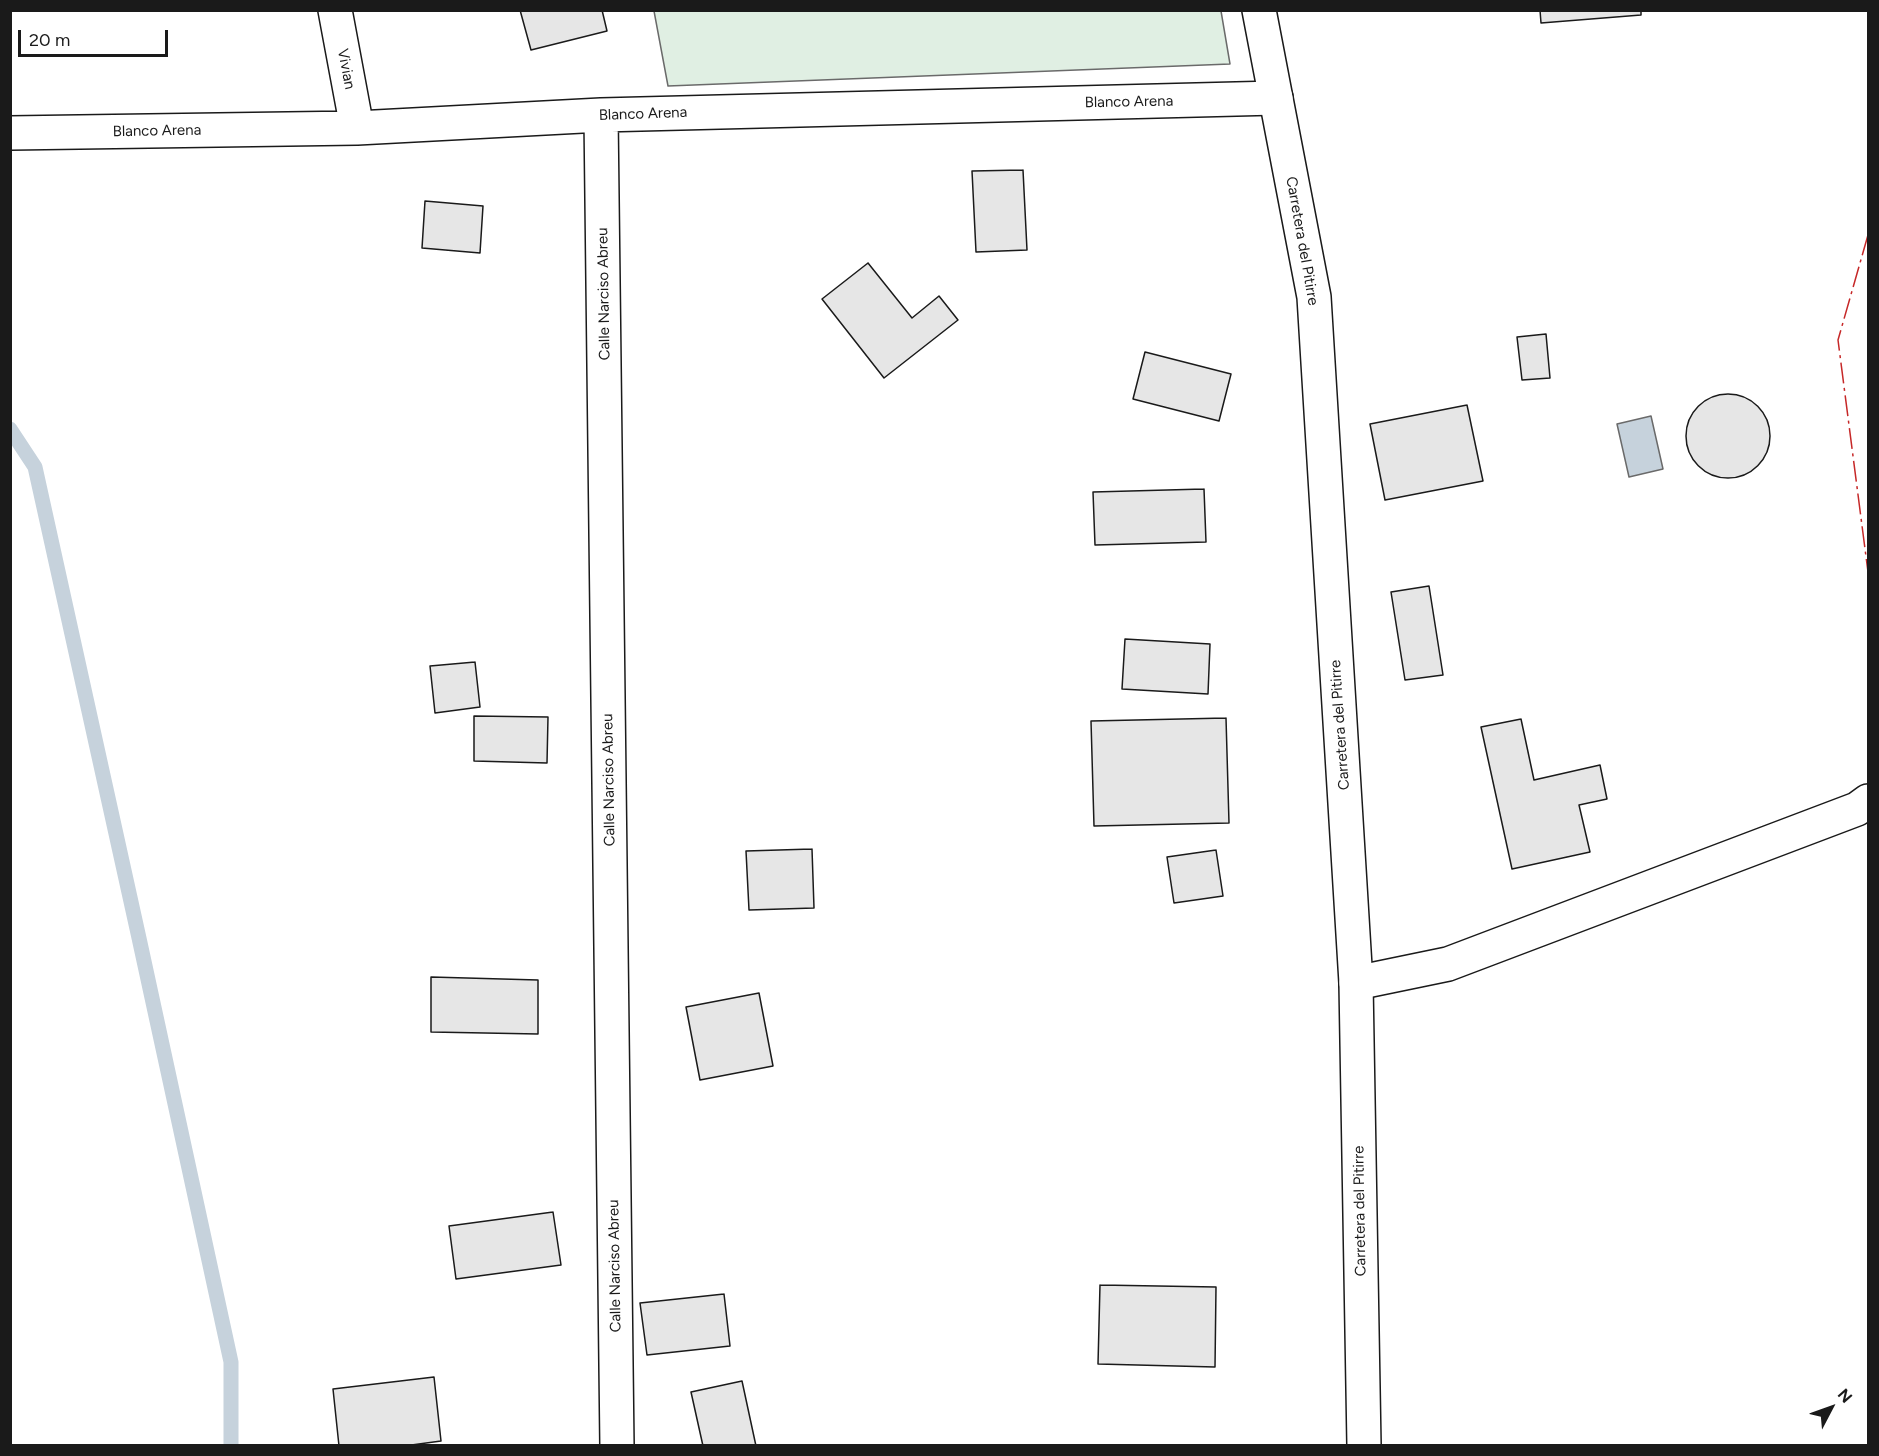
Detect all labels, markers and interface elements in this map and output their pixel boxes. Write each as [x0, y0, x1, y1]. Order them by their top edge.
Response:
scale bar [21, 18, 171, 56]
text: 20 m [29, 29, 70, 51]
street label: Vivian [333, 47, 359, 91]
street label: Blanco Arena [1085, 92, 1173, 112]
street label: Blanco Arena [598, 103, 688, 125]
street label: Blanco Arena [113, 121, 201, 141]
street label: Carretera del Pitirre [1282, 175, 1322, 307]
street label: Calle Narciso Abreu [594, 227, 614, 361]
street label: Carretera del Pitirre [1326, 659, 1354, 791]
street label: Calle Narciso Abreu [599, 713, 619, 847]
street label: Carretera del Pitirre [1350, 1146, 1370, 1276]
street label: Calle Narciso Abreu [605, 1199, 625, 1333]
north arrow [1801, 1378, 1861, 1438]
text: N [1834, 1385, 1856, 1407]

